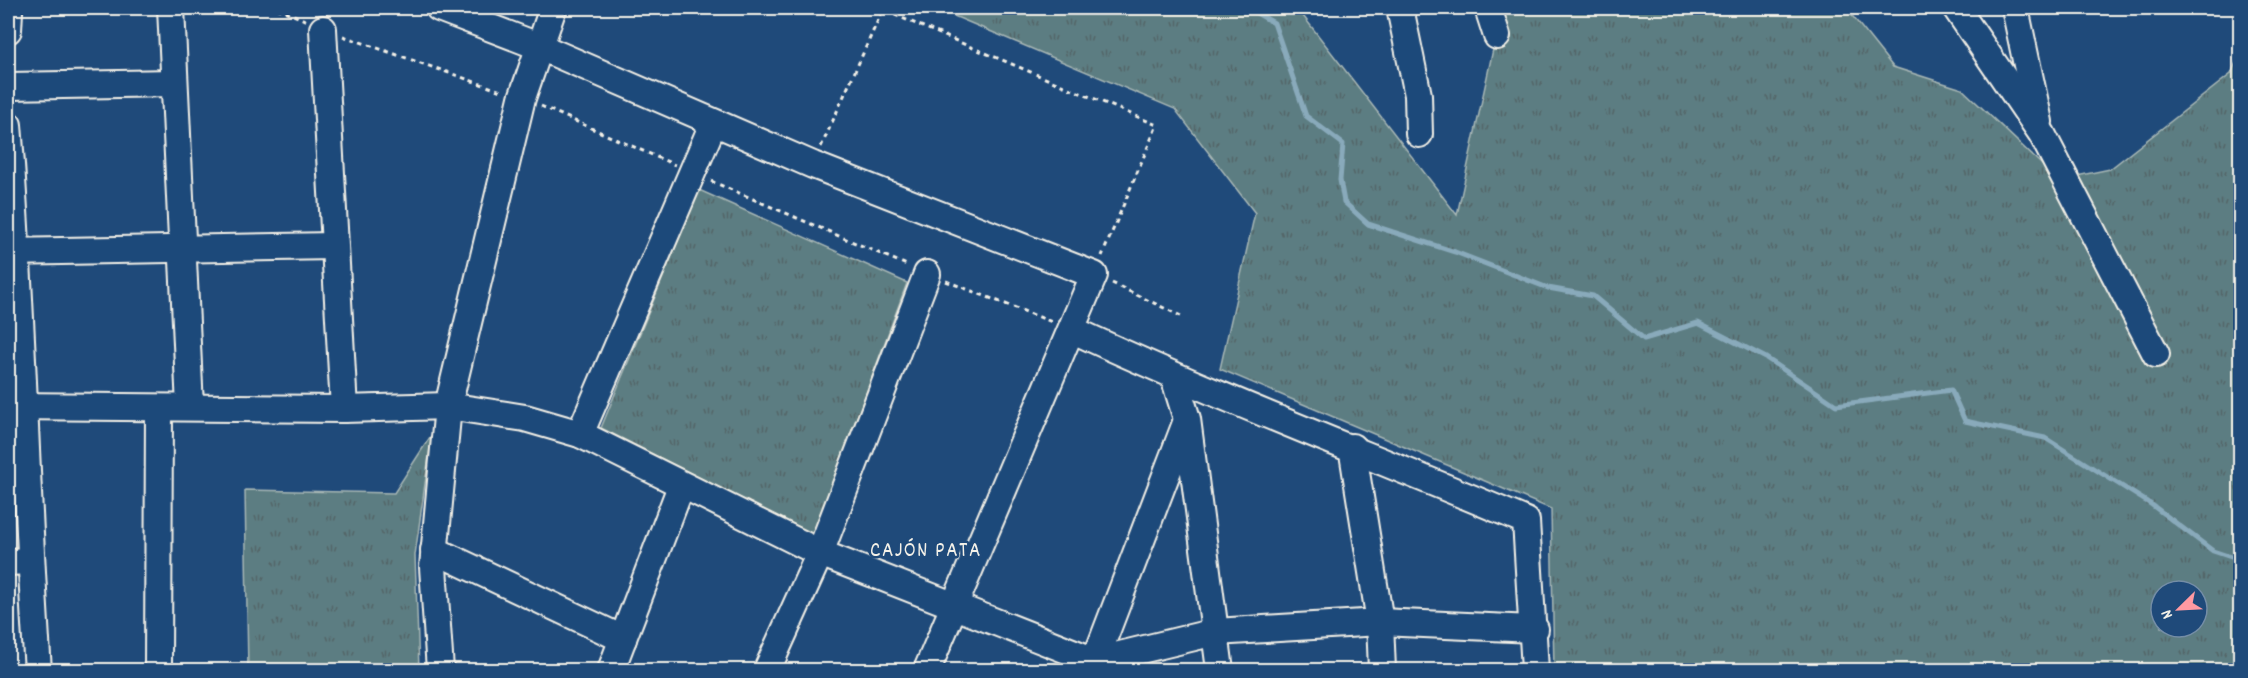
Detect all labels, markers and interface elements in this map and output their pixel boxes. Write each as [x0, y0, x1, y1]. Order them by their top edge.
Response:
district label: CAJÓN PATA [870, 537, 982, 567]
north arrow [2149, 579, 2209, 639]
text: N [2155, 606, 2180, 622]

